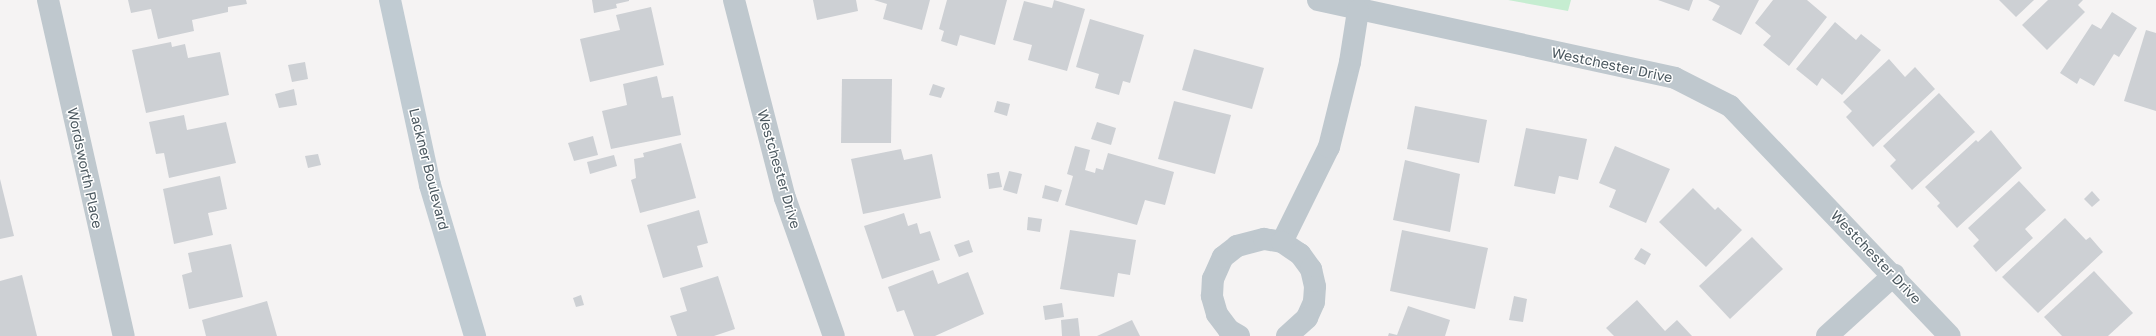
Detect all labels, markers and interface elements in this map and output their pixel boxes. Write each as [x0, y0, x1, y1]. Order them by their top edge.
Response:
street label: Westchester Drive [1550, 44, 1674, 86]
street label: Wordsworth Place [64, 106, 106, 230]
street label: Lackner Boulevard [406, 106, 452, 232]
street label: Westchester Drive [754, 107, 804, 231]
street label: Westchester Drive [1827, 207, 1925, 307]

